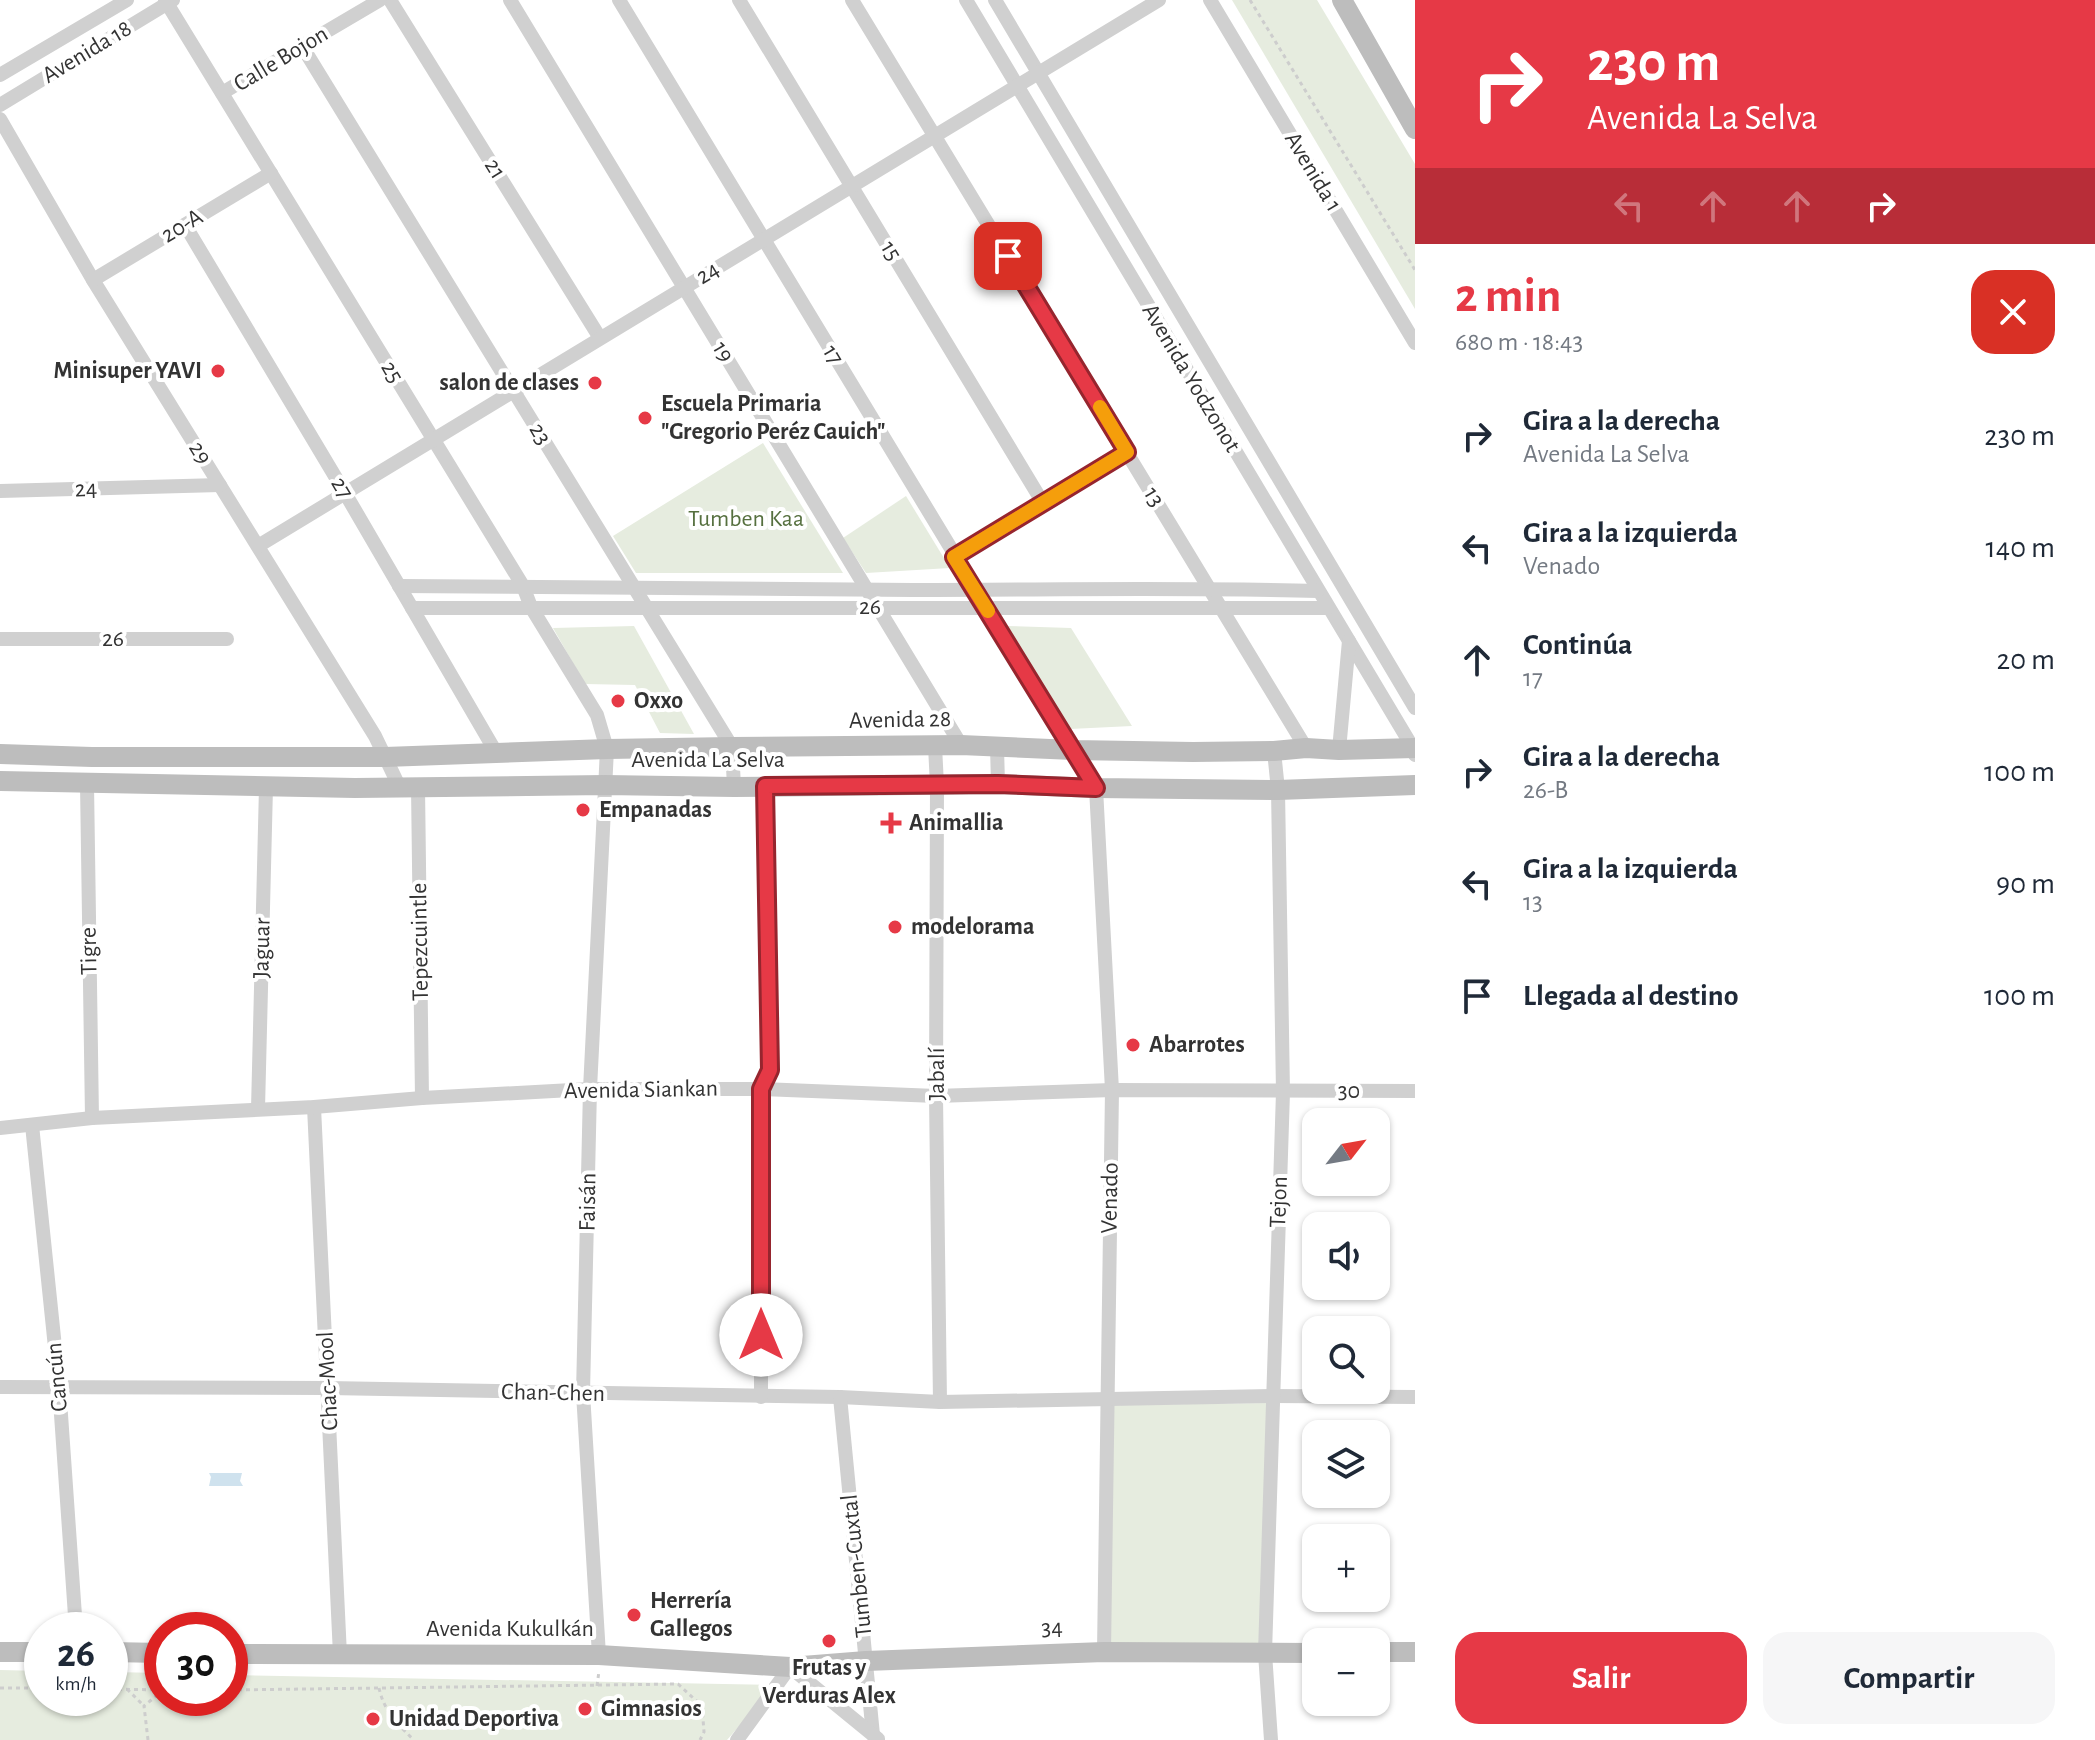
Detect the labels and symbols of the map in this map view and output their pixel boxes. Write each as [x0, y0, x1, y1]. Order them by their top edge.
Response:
street label: Avenida 18 [38, 16, 136, 88]
street label: Calle Bojon [230, 22, 332, 96]
street label: Avenida 1 [1280, 128, 1346, 216]
street label: 21 [480, 155, 510, 183]
street label: 20-A [157, 204, 207, 248]
pin [974, 222, 1042, 290]
street label: 15 [876, 237, 906, 265]
street label: 24 [692, 257, 724, 289]
street label: Avenida Yodzonot [1137, 300, 1245, 457]
street label: 19 [708, 337, 738, 367]
street label: 17 [818, 341, 848, 369]
street label: 25 [376, 357, 408, 387]
place label: Minisuper YAVI [53, 359, 202, 383]
marker: Minisuper YAVI [209, 362, 227, 380]
place label: salon de clases [440, 371, 579, 395]
marker: salon de clases [586, 374, 604, 392]
place label: Escuela Primaria "Gregorio Peréz Cauich" [661, 392, 886, 444]
marker: Escuela Primaria "Gregorio Peréz Cauich" [636, 409, 654, 427]
street label: 23 [524, 419, 556, 449]
street label: 29 [184, 437, 216, 469]
street label: 27 [326, 473, 358, 503]
street label: 24 [74, 477, 98, 501]
street label: 13 [1139, 483, 1169, 511]
park label: Tumben Kaa [688, 507, 804, 531]
street label: 26 [859, 595, 881, 619]
street label: 26 [102, 627, 124, 651]
place label: Oxxo [634, 689, 683, 713]
marker: Oxxo [609, 692, 627, 710]
street label: Avenida 28 [849, 707, 951, 733]
street label: Avenida La Selva [631, 748, 785, 772]
place label: Empanadas [599, 798, 712, 822]
marker: Empanadas [574, 801, 592, 819]
place label: Animallia [909, 811, 1004, 835]
marker: Animallia [880, 812, 902, 834]
street label: Tepezcuintle [407, 883, 433, 1001]
place label: modelorama [911, 915, 1035, 939]
street label: Jaguar [249, 917, 275, 978]
marker: modelorama [886, 918, 904, 936]
street label: Tigre [77, 927, 101, 975]
place label: Abarrotes [1149, 1033, 1245, 1057]
marker: Abarrotes [1124, 1036, 1142, 1054]
street label: Jabalí [925, 1047, 949, 1101]
street label: Avenida Siankan [564, 1077, 718, 1103]
street label: 30 [1338, 1079, 1360, 1103]
north arrow [1302, 1108, 1390, 1196]
street label: Venado [1097, 1162, 1123, 1234]
street label: Faisán [575, 1172, 601, 1232]
street label: Tejon [1266, 1176, 1292, 1228]
position arrow [719, 1293, 803, 1377]
street label: Chac-Mool [313, 1331, 343, 1431]
street label: Cancún [42, 1341, 72, 1413]
street label: Chan-Chen [501, 1380, 605, 1406]
street label: Tumben-Cuxtal [838, 1493, 876, 1639]
place label: Herrería Gallegos [650, 1589, 732, 1641]
marker: Herrería Gallegos [625, 1606, 643, 1624]
speed limit sign: 30 [144, 1612, 248, 1716]
street label: 34 [1041, 1616, 1063, 1640]
street label: Avenida Kukulkán [426, 1617, 594, 1641]
marker: Frutas y Verduras Alex [820, 1632, 838, 1650]
place label: Frutas y Verduras Alex [762, 1656, 896, 1708]
place label: Gimnasios [601, 1697, 702, 1721]
marker: Gimnasios [576, 1700, 594, 1718]
place label: Unidad Deportiva [389, 1707, 559, 1731]
marker: Unidad Deportiva [364, 1710, 382, 1728]

